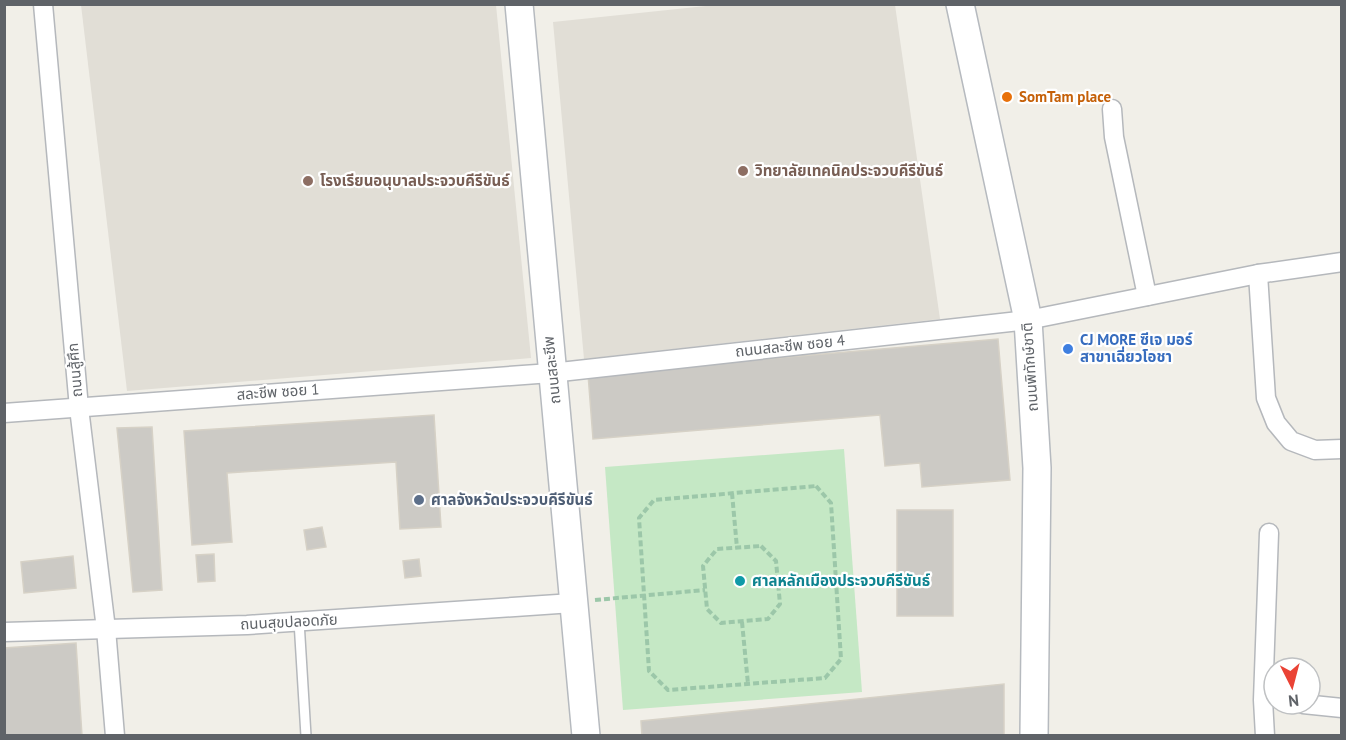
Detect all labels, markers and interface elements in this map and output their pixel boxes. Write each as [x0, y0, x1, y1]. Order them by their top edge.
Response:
place label: SomTam place [1019, 87, 1112, 106]
marker: SomTam place [1000, 90, 1014, 104]
place label: วิทยาลัยเทคนิคประจวบคีรีขันธ์ [754, 161, 943, 180]
marker: วิทยาลัยเทคนิคประจวบคีรีขันธ์ [736, 164, 750, 178]
place label: โรงเรียนอนุบาลประจวบคีรีขันธ์ [320, 171, 510, 190]
marker: โรงเรียนอนุบาลประจวบคีรีขันธ์ [301, 174, 315, 188]
street label: ถนนพิทักษ์ชาติ [1017, 322, 1042, 412]
street label: ถนนสละชีพ ซอย 4 [734, 330, 846, 361]
place label: CJ MORE ซีเจ มอร์ สาขาเฉี่ยวโอชา [1080, 330, 1193, 366]
street label: ถนนสละชีพ [538, 335, 565, 405]
street label: ถนนสู้ศึก [63, 342, 86, 398]
marker: CJ MORE ซีเจ มอร์ สาขาเฉี่ยวโอชา [1061, 342, 1075, 356]
street label: สละชีพ ซอย 1 [236, 379, 320, 404]
place label: ศาลจังหวัดประจวบคีรีขันธ์ [431, 490, 593, 509]
marker: ศาลจังหวัดประจวบคีรีขันธ์ [412, 493, 426, 507]
place label: ศาลหลักเมืองประจวบคีรีขันธ์ [752, 571, 930, 590]
marker: ศาลหลักเมืองประจวบคีรีขันธ์ [733, 574, 747, 588]
street label: ถนนสุขปลอดภัย [240, 609, 338, 634]
north arrow [1262, 656, 1322, 716]
text: N [1287, 690, 1300, 711]

